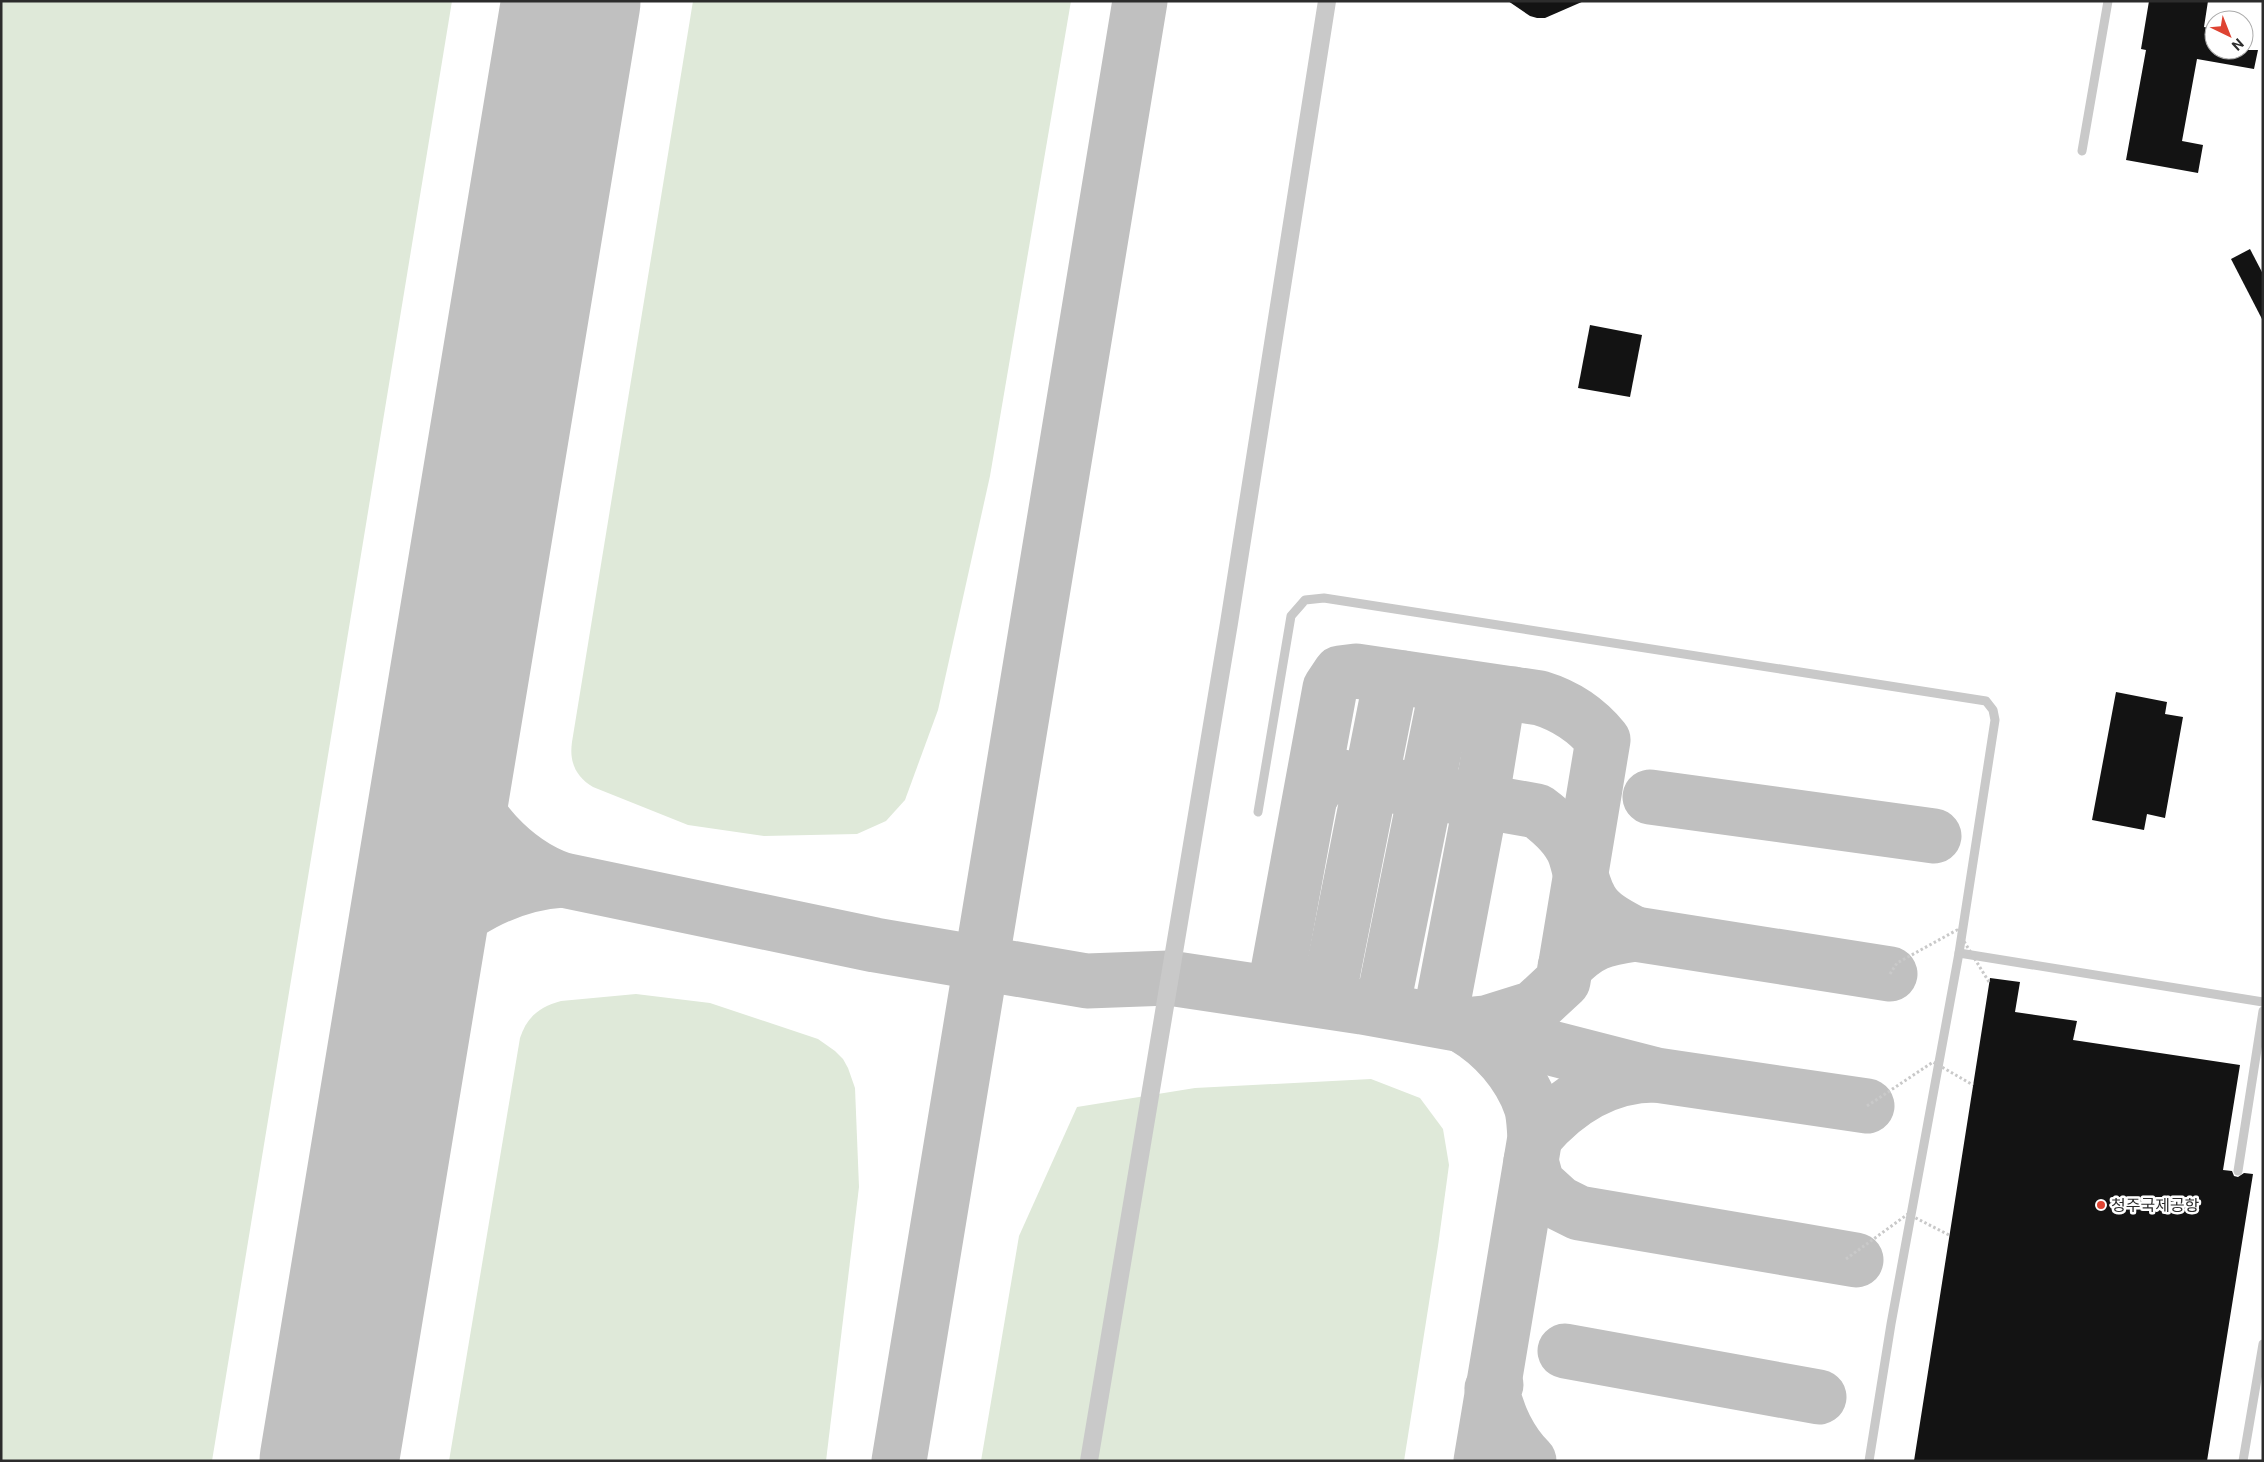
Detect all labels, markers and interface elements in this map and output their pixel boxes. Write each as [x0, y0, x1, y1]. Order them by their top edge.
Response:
north arrow [2204, 10, 2254, 60]
text: N [2229, 35, 2247, 54]
place label: 청주국제공항 [2111, 1196, 2200, 1215]
marker: 청주국제공항 [2095, 1199, 2107, 1211]

